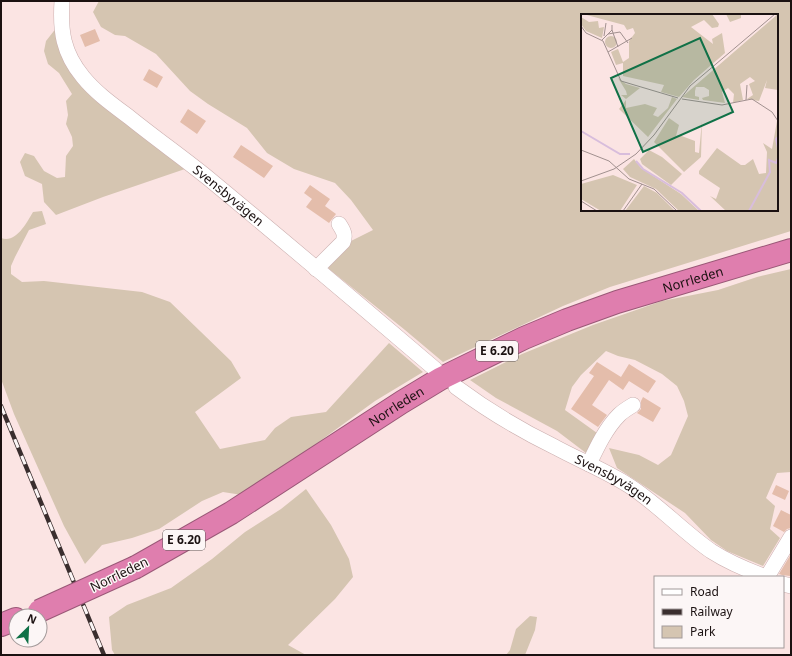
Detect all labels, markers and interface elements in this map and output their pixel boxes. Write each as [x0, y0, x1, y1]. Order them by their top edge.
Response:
inset map [581, 14, 778, 211]
street label: Svensbyvägen [189, 161, 268, 230]
street label: Norrleden [660, 262, 725, 297]
road number: E 6.20 [476, 341, 518, 361]
street label: Norrleden [365, 382, 427, 430]
street label: Svensbyvägen [572, 450, 656, 509]
road number: E 6.20 [163, 530, 205, 550]
street label: Norrleden [87, 552, 151, 596]
legend [654, 576, 784, 648]
text: Road [690, 583, 719, 600]
text: Railway [690, 603, 734, 620]
north arrow [8, 608, 48, 648]
text: N [25, 610, 39, 627]
text: Park [690, 623, 716, 640]

